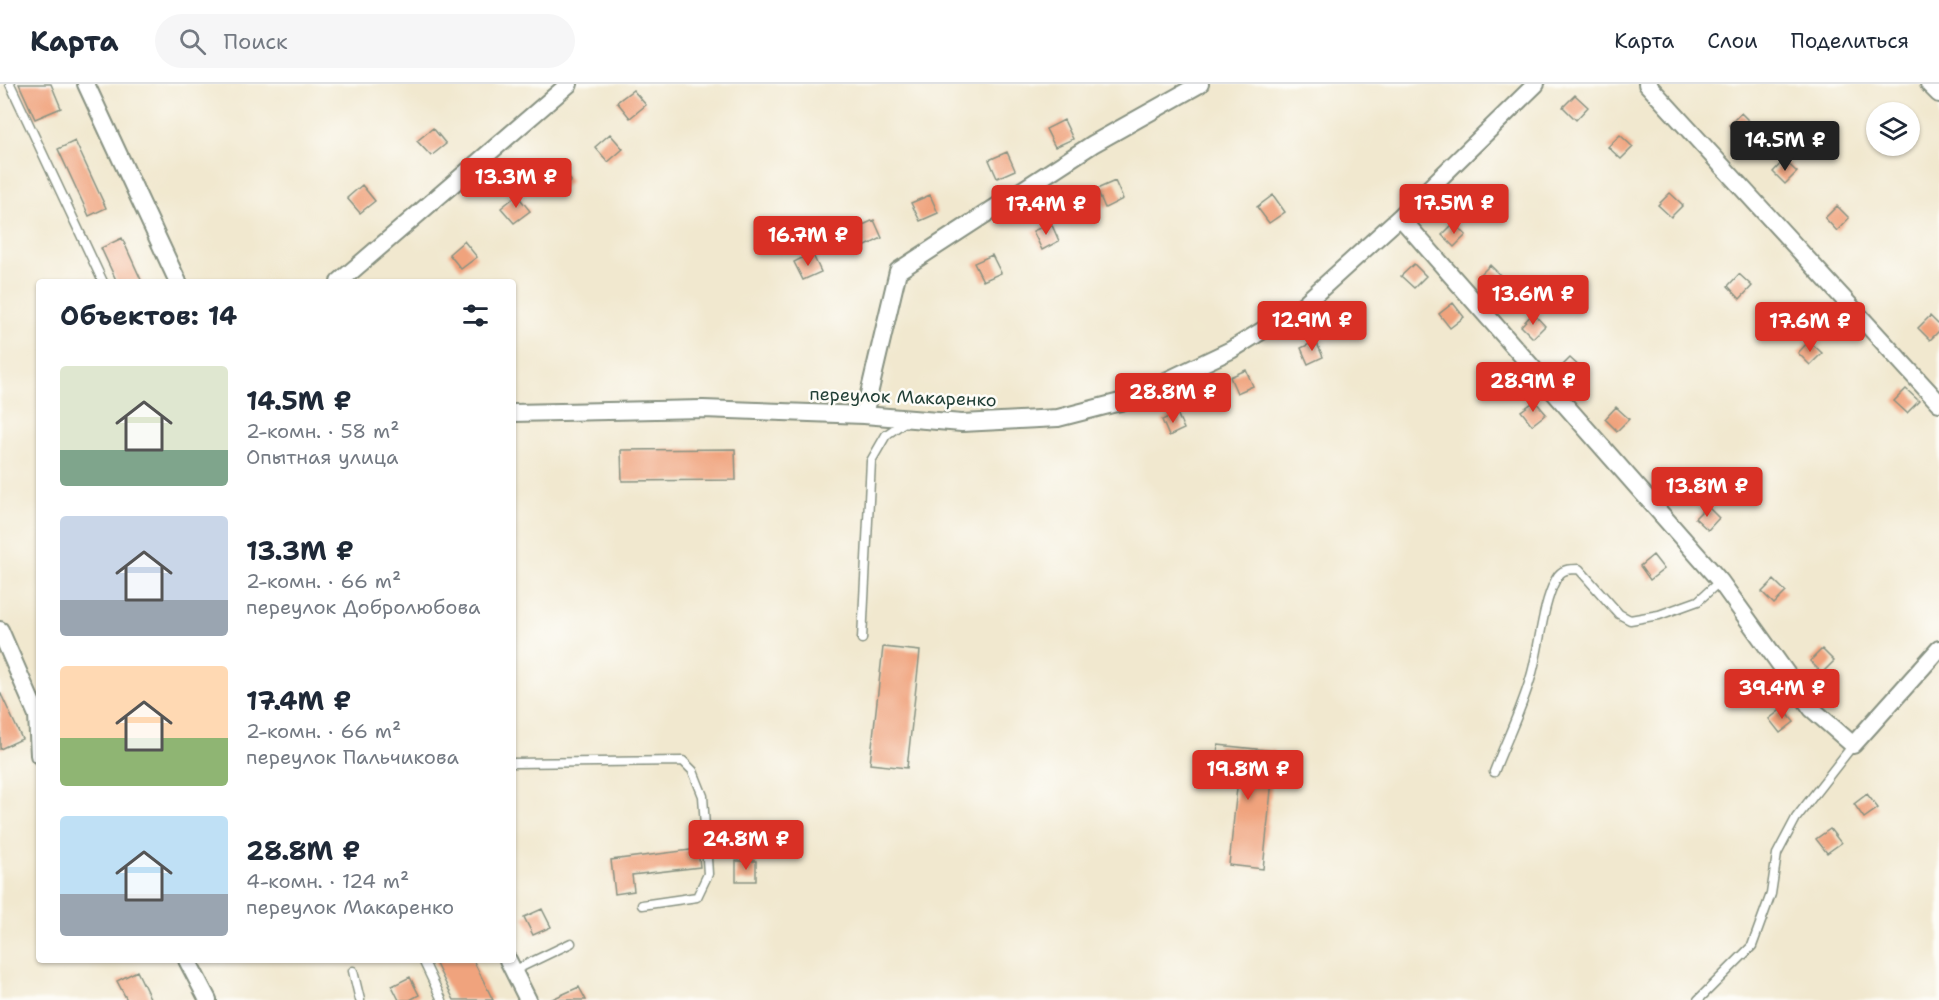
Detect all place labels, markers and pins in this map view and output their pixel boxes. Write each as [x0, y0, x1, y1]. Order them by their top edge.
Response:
pin: 14.5M ₽ [1730, 121, 1840, 172]
pin: 13.3M ₽ [461, 158, 571, 209]
pin: 17.5M ₽ [1399, 184, 1509, 235]
pin: 17.4M ₽ [991, 185, 1101, 236]
pin: 16.7M ₽ [753, 216, 863, 267]
pin: 13.6M ₽ [1478, 275, 1588, 326]
pin: 12.9M ₽ [1257, 301, 1367, 352]
pin: 17.6M ₽ [1755, 302, 1865, 353]
pin: 28.9M ₽ [1478, 362, 1588, 413]
pin: 28.8M ₽ [1118, 373, 1228, 424]
pin: 13.8M ₽ [1652, 467, 1762, 518]
pin: 39.4M ₽ [1727, 669, 1837, 720]
pin: 19.8M ₽ [1193, 750, 1303, 801]
pin: 24.8M ₽ [691, 820, 801, 871]

